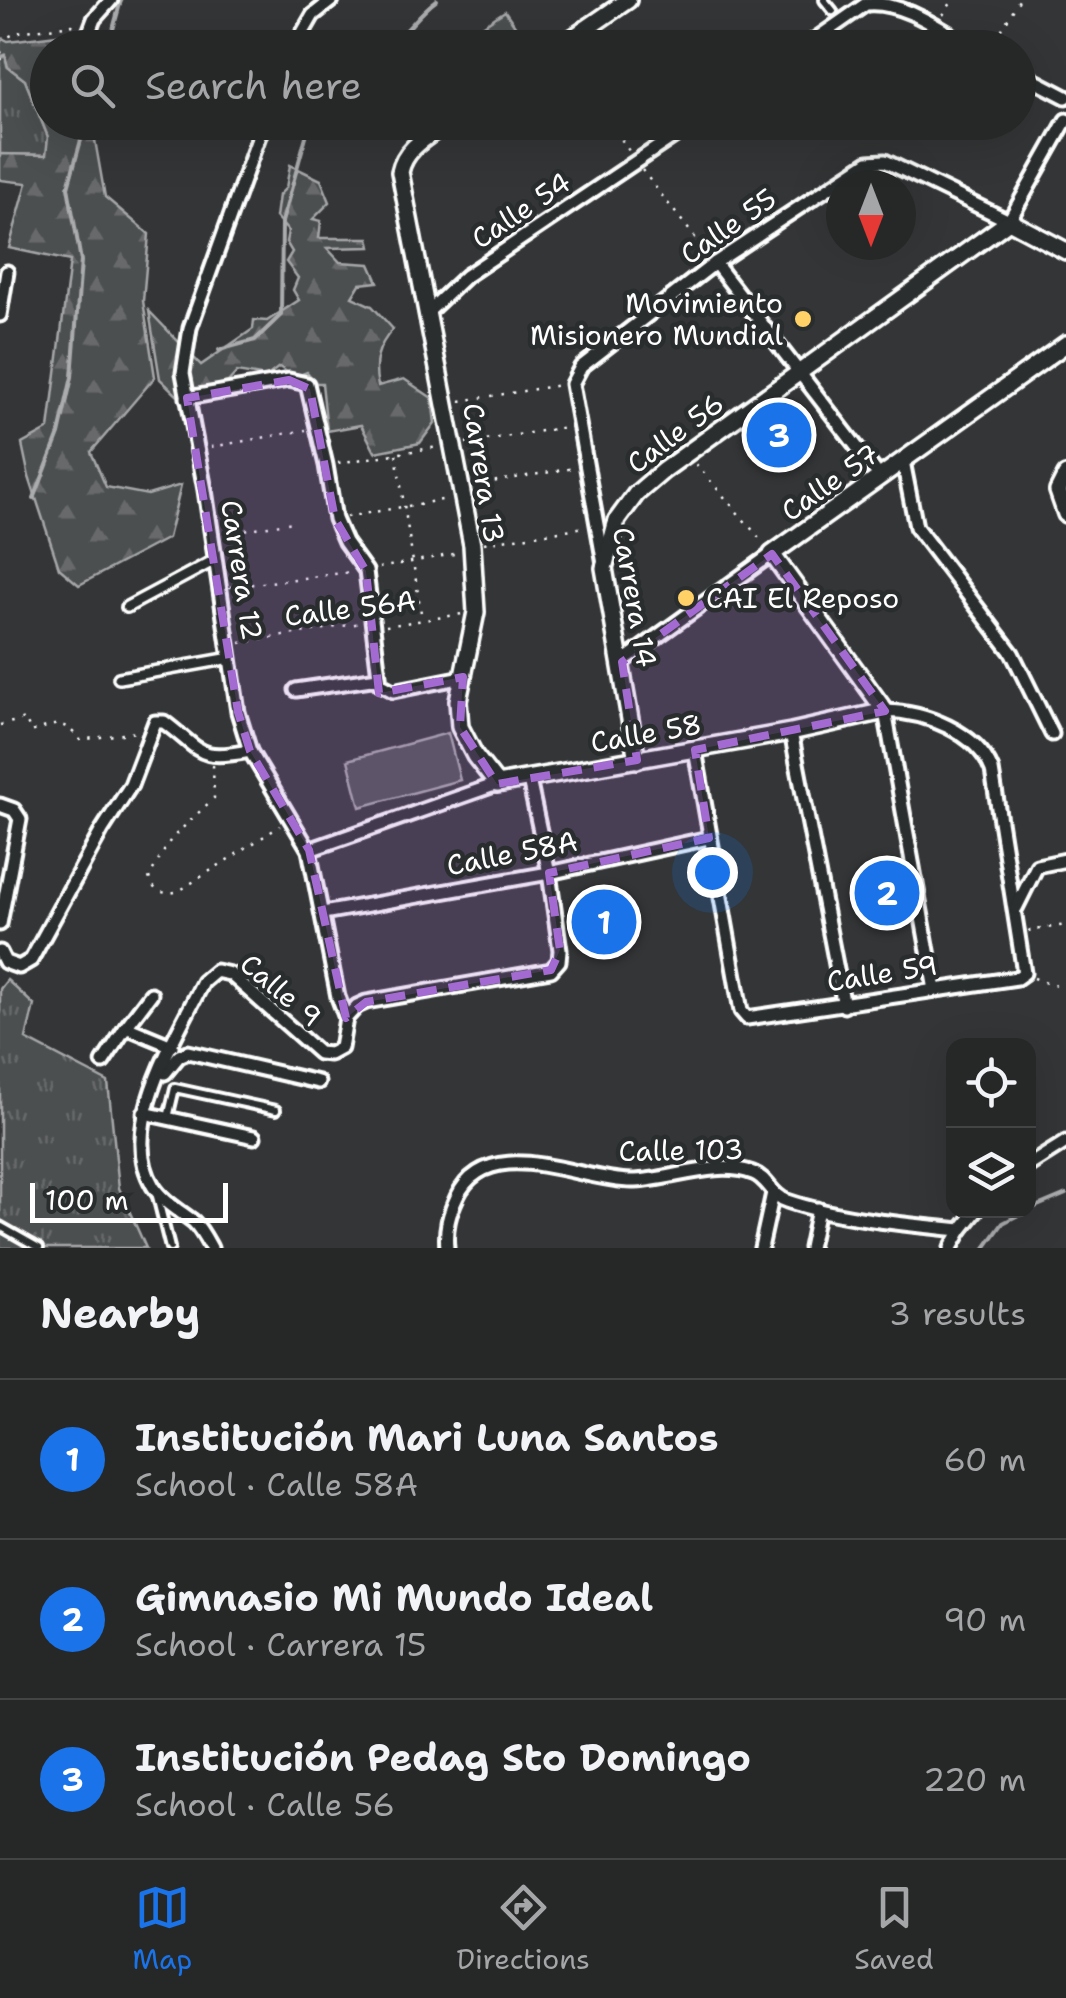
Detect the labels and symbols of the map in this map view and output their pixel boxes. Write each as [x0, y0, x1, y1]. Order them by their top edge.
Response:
street label: Calle 54 [464, 163, 578, 257]
north arrow [826, 170, 916, 260]
street label: Calle 55 [672, 179, 784, 273]
place label: Movimiento Misionero Mundial [530, 284, 784, 354]
marker: Movimiento Misionero Mundial [792, 308, 814, 330]
street label: Calle 56 [619, 384, 731, 482]
pin: 3 [746, 398, 812, 472]
street label: Carrera 13 [454, 400, 514, 546]
street label: Calle 57 [773, 434, 887, 530]
street label: Carrera 12 [212, 497, 272, 643]
street label: Carrera 14 [604, 524, 666, 670]
place label: CAI El Reposo [706, 579, 899, 617]
street label: Calle 56A [282, 581, 418, 635]
marker: CAI El Reposo [675, 587, 697, 609]
street label: Calle 58 [587, 705, 705, 761]
street label: Calle 58A [443, 822, 581, 884]
your location [687, 847, 738, 898]
pin: 2 [854, 856, 920, 930]
pin: 1 [572, 884, 636, 960]
street label: Calle 9 [232, 945, 330, 1035]
street label: Calle 59 [824, 946, 940, 1000]
street label: Calle 103 [618, 1130, 744, 1170]
scale bar [30, 1178, 228, 1222]

